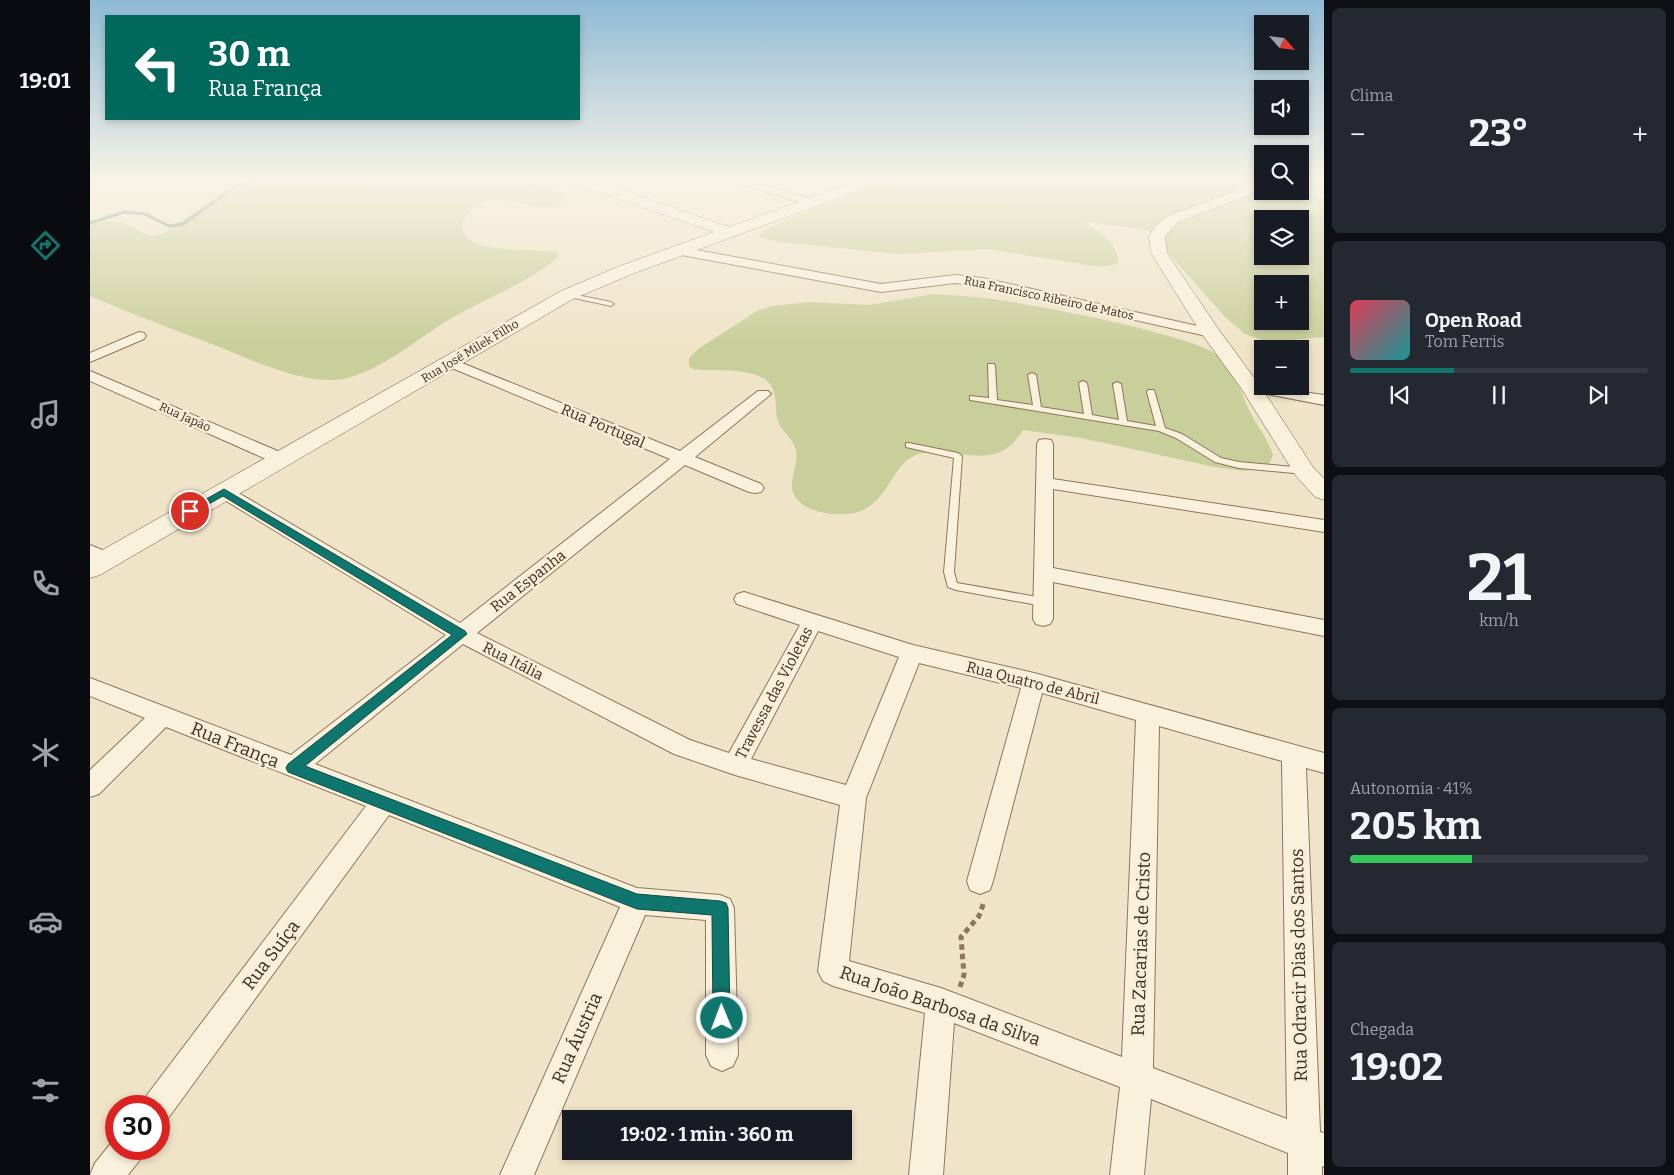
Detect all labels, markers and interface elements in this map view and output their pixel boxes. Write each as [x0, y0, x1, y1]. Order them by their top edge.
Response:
north arrow [1254, 15, 1309, 70]
map controls [1254, 15, 1309, 395]
text: 30 m [208, 33, 290, 75]
icon: left [125, 35, 190, 100]
text: 19:01 [20, 67, 70, 94]
text: Rua França [208, 75, 322, 102]
button: sound [1254, 80, 1309, 135]
text: Clima [1350, 86, 1393, 105]
text: 23° [1469, 110, 1529, 156]
text: − [1350, 118, 1365, 151]
text: + [1632, 118, 1648, 151]
button: search [1254, 145, 1309, 200]
button: layers [1254, 210, 1309, 265]
icon: directions [28, 228, 63, 263]
street label: Rua Francisco Ribeiro de Matos [963, 273, 1135, 323]
button: + [1254, 275, 1309, 330]
text: Open Road [1425, 309, 1522, 332]
street label: Rua José Milek Filho [419, 316, 521, 386]
text: Tom Ferris [1425, 332, 1504, 351]
button: − [1254, 340, 1309, 395]
icon: previous [1386, 381, 1414, 409]
icon: pause [1485, 381, 1513, 409]
icon: next [1584, 381, 1612, 409]
icon: music [28, 397, 63, 432]
street label: Rua Japão [157, 399, 213, 435]
street label: Rua Portugal [558, 400, 648, 452]
pin [169, 490, 211, 532]
icon: arrive [176, 497, 204, 525]
text: 21 [1467, 539, 1531, 617]
street label: Rua Espanha [487, 546, 569, 616]
icon: phone [28, 566, 63, 601]
text: km/h [1479, 611, 1519, 630]
street label: Travessa das Violetas [732, 624, 816, 762]
street label: Rua Itália [480, 638, 546, 684]
street label: Rua Quatro de Abril [965, 658, 1101, 708]
street label: Rua França [188, 717, 283, 773]
icon: climate [28, 735, 63, 770]
text: Autonomia · 41% [1350, 779, 1473, 798]
text: 205 km [1350, 803, 1481, 849]
street label: Rua Odracir Dias dos Santos [1286, 848, 1312, 1082]
street label: Rua Zacarias de Cristo [1127, 852, 1155, 1036]
icon: car [28, 904, 63, 939]
street label: Rua Suíça [238, 916, 305, 994]
street label: Rua João Barbosa da Silva [837, 961, 1043, 1051]
street label: Rua Áustria [547, 989, 607, 1087]
position arrow [695, 991, 747, 1043]
text: Chegada [1350, 1020, 1414, 1039]
text: 19:02 [1350, 1044, 1443, 1090]
icon: filters [28, 1073, 63, 1108]
speed limit sign: 30 [105, 1095, 170, 1160]
text: 19:02 · 1 min · 360 m [621, 1123, 793, 1146]

